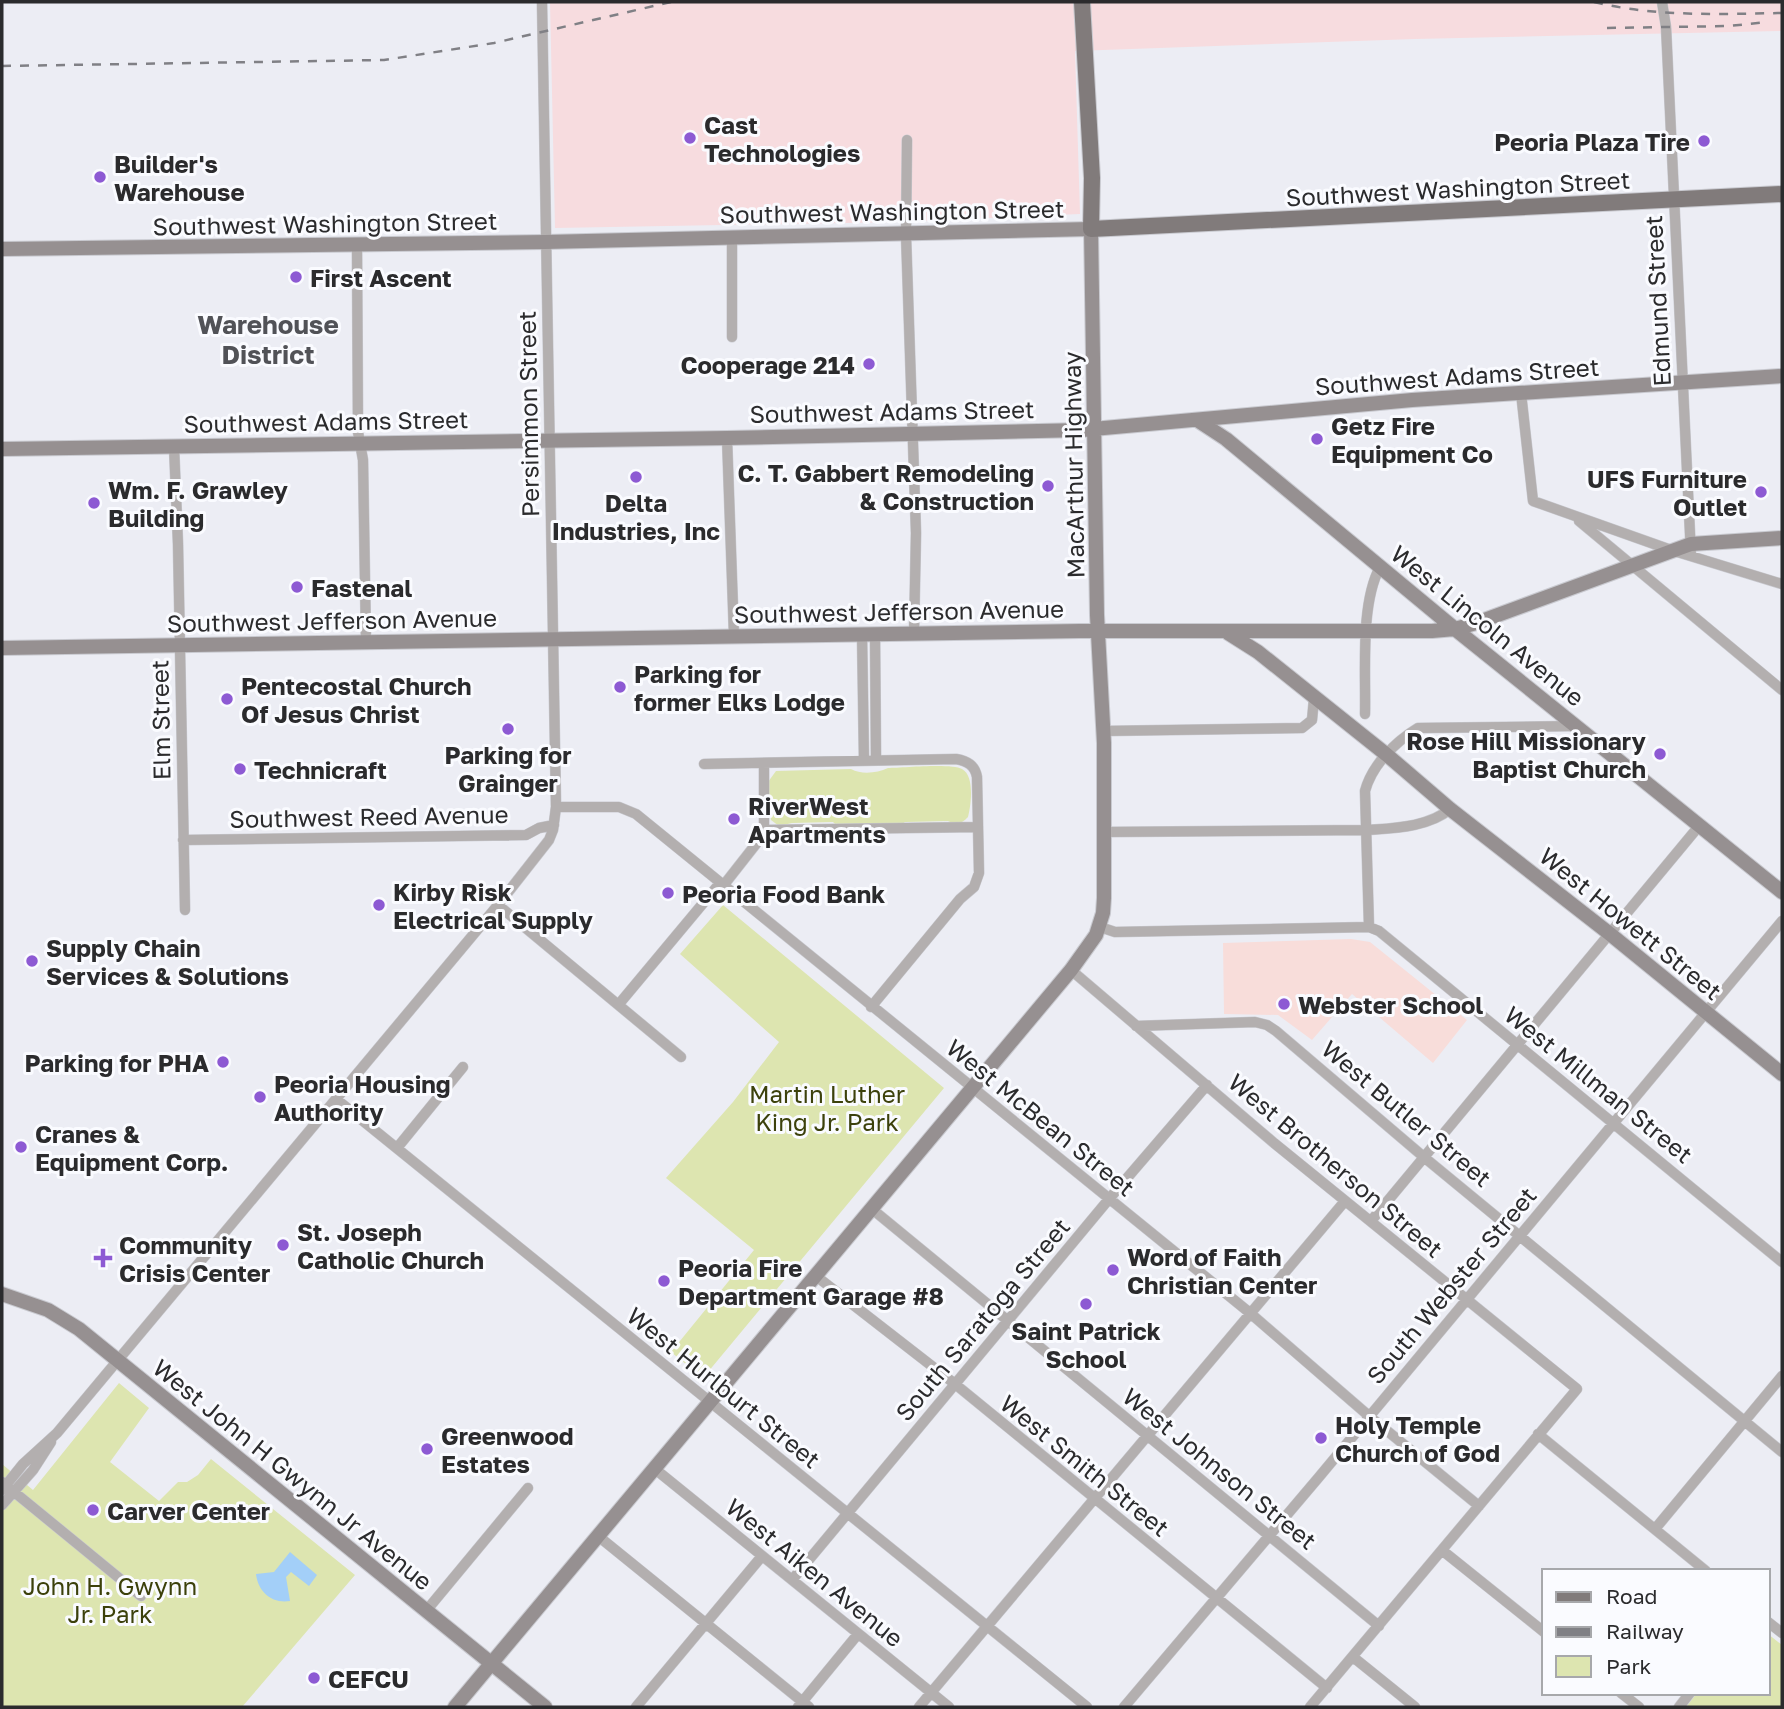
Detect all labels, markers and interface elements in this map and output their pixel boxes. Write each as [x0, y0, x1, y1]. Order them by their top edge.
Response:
place label: Cast Technologies [704, 110, 860, 167]
place label: Peoria Plaza Tire [1494, 127, 1690, 156]
marker: Cast Technologies [682, 130, 698, 146]
marker: Peoria Plaza Tire [1696, 133, 1712, 149]
place label: Builder's Warehouse [114, 149, 245, 206]
street label: Southwest Washington Street [1285, 164, 1631, 212]
marker: Builder's Warehouse [92, 169, 108, 185]
street label: Southwest Washington Street [719, 193, 1065, 229]
street label: Southwest Washington Street [152, 205, 498, 241]
street label: Edmund Street [1638, 215, 1676, 387]
place label: First Ascent [310, 263, 452, 292]
marker: First Ascent [288, 269, 304, 285]
district label: Warehouse District [197, 309, 339, 370]
street label: Persimmon Street [512, 310, 544, 518]
place label: Cooperage 214 [680, 350, 855, 379]
street label: MacArthur Highway [1057, 351, 1089, 579]
street label: Southwest Adams Street [1314, 352, 1600, 400]
marker: Cooperage 214 [861, 356, 877, 372]
street label: Southwest Adams Street [749, 394, 1035, 428]
street label: Southwest Adams Street [183, 404, 469, 438]
place label: Getz Fire Equipment Co [1331, 411, 1493, 468]
marker: Getz Fire Equipment Co [1309, 431, 1325, 447]
place label: C. T. Gabbert Remodeling & Construction [737, 458, 1034, 515]
place label: UFS Furniture Outlet [1587, 464, 1747, 521]
marker: Delta Industries, Inc [628, 469, 644, 485]
place label: Wm. F. Grawley Building [108, 475, 289, 532]
marker: C. T. Gabbert Remodeling & Construction [1040, 478, 1056, 494]
marker: UFS Furniture Outlet [1753, 484, 1769, 500]
place label: Delta Industries, Inc [552, 488, 720, 545]
marker: Wm. F. Grawley Building [86, 495, 102, 511]
street label: West Lincoln Avenue [1386, 538, 1590, 712]
place label: Fastenal [311, 573, 412, 602]
marker: Fastenal [289, 579, 305, 595]
street label: Southwest Jefferson Avenue [734, 594, 1064, 628]
street label: Southwest Jefferson Avenue [167, 603, 497, 637]
street label: Elm Street [144, 659, 176, 781]
place label: Parking for former Elks Lodge [634, 659, 845, 716]
place label: Pentecostal Church Of Jesus Christ [241, 671, 472, 728]
marker: Parking for former Elks Lodge [612, 679, 628, 695]
marker: Pentecostal Church Of Jesus Christ [219, 691, 235, 707]
marker: Parking for Grainger [500, 721, 516, 737]
place label: Rose Hill Missionary Baptist Church [1406, 726, 1647, 783]
place label: Parking for Grainger [444, 740, 572, 797]
marker: Rose Hill Missionary Baptist Church [1652, 746, 1668, 762]
place label: Technicraft [254, 755, 387, 784]
marker: Technicraft [232, 761, 248, 777]
place label: RiverWest Apartments [748, 791, 886, 848]
street label: Southwest Reed Avenue [229, 799, 509, 833]
marker: RiverWest Apartments [726, 811, 742, 827]
street label: West Howett Street [1534, 841, 1728, 1005]
place label: Kirby Risk Electrical Supply [393, 877, 594, 934]
place label: Peoria Food Bank [682, 879, 885, 908]
marker: Peoria Food Bank [660, 885, 676, 901]
marker: Kirby Risk Electrical Supply [371, 897, 387, 913]
place label: Supply Chain Services & Solutions [46, 933, 289, 990]
marker: Supply Chain Services & Solutions [24, 953, 40, 969]
place label: Webster School [1298, 990, 1483, 1019]
marker: Webster School [1276, 996, 1292, 1012]
street label: West Millman Street [1499, 999, 1699, 1169]
street label: West McBean Street [941, 1032, 1141, 1202]
street label: West Butler Street [1316, 1034, 1498, 1192]
place label: Parking for PHA [24, 1048, 209, 1077]
marker: Parking for PHA [215, 1054, 231, 1070]
street label: West Brotherson Street [1223, 1067, 1449, 1263]
place label: Peoria Housing Authority [274, 1069, 451, 1126]
park label: Martin Luther King Jr. Park [749, 1079, 905, 1136]
marker: Peoria Housing Authority [252, 1089, 268, 1105]
place label: Cranes & Equipment Corp. [35, 1119, 228, 1176]
marker: Cranes & Equipment Corp. [13, 1139, 29, 1155]
street label: South Webster Street [1360, 1181, 1542, 1389]
street label: South Saratoga Street [889, 1212, 1075, 1426]
place label: St. Joseph Catholic Church [297, 1217, 484, 1274]
place label: Community Crisis Center [119, 1230, 270, 1287]
marker: St. Joseph Catholic Church [275, 1237, 291, 1253]
place label: Word of Faith Christian Center [1127, 1242, 1317, 1299]
marker: Community Crisis Center [93, 1248, 113, 1268]
place label: Peoria Fire Department Garage #8 [678, 1253, 944, 1310]
marker: Word of Faith Christian Center [1105, 1262, 1121, 1278]
marker: Peoria Fire Department Garage #8 [656, 1273, 672, 1289]
marker: Saint Patrick School [1078, 1296, 1094, 1312]
street label: West Hurlburt Street [622, 1300, 826, 1474]
place label: Saint Patrick School [1011, 1316, 1161, 1373]
street label: West John H Gwynn Jr Avenue [147, 1352, 439, 1596]
street label: West Johnson Street [1117, 1381, 1323, 1555]
street label: West Smith Street [995, 1388, 1175, 1542]
place label: Holy Temple Church of God [1335, 1410, 1500, 1467]
place label: Greenwood Estates [441, 1421, 574, 1478]
marker: Holy Temple Church of God [1313, 1430, 1329, 1446]
marker: Greenwood Estates [419, 1441, 435, 1457]
street label: West Aiken Avenue [721, 1492, 909, 1652]
place label: Carver Center [107, 1496, 270, 1525]
marker: Carver Center [85, 1502, 101, 1518]
legend [1542, 1569, 1770, 1695]
park label: John H. Gwynn Jr. Park [23, 1571, 197, 1628]
text: Road [1606, 1583, 1657, 1609]
text: Railway [1606, 1618, 1684, 1644]
text: Park [1606, 1653, 1652, 1679]
place label: CEFCU [328, 1664, 409, 1693]
marker: CEFCU [306, 1670, 322, 1686]

